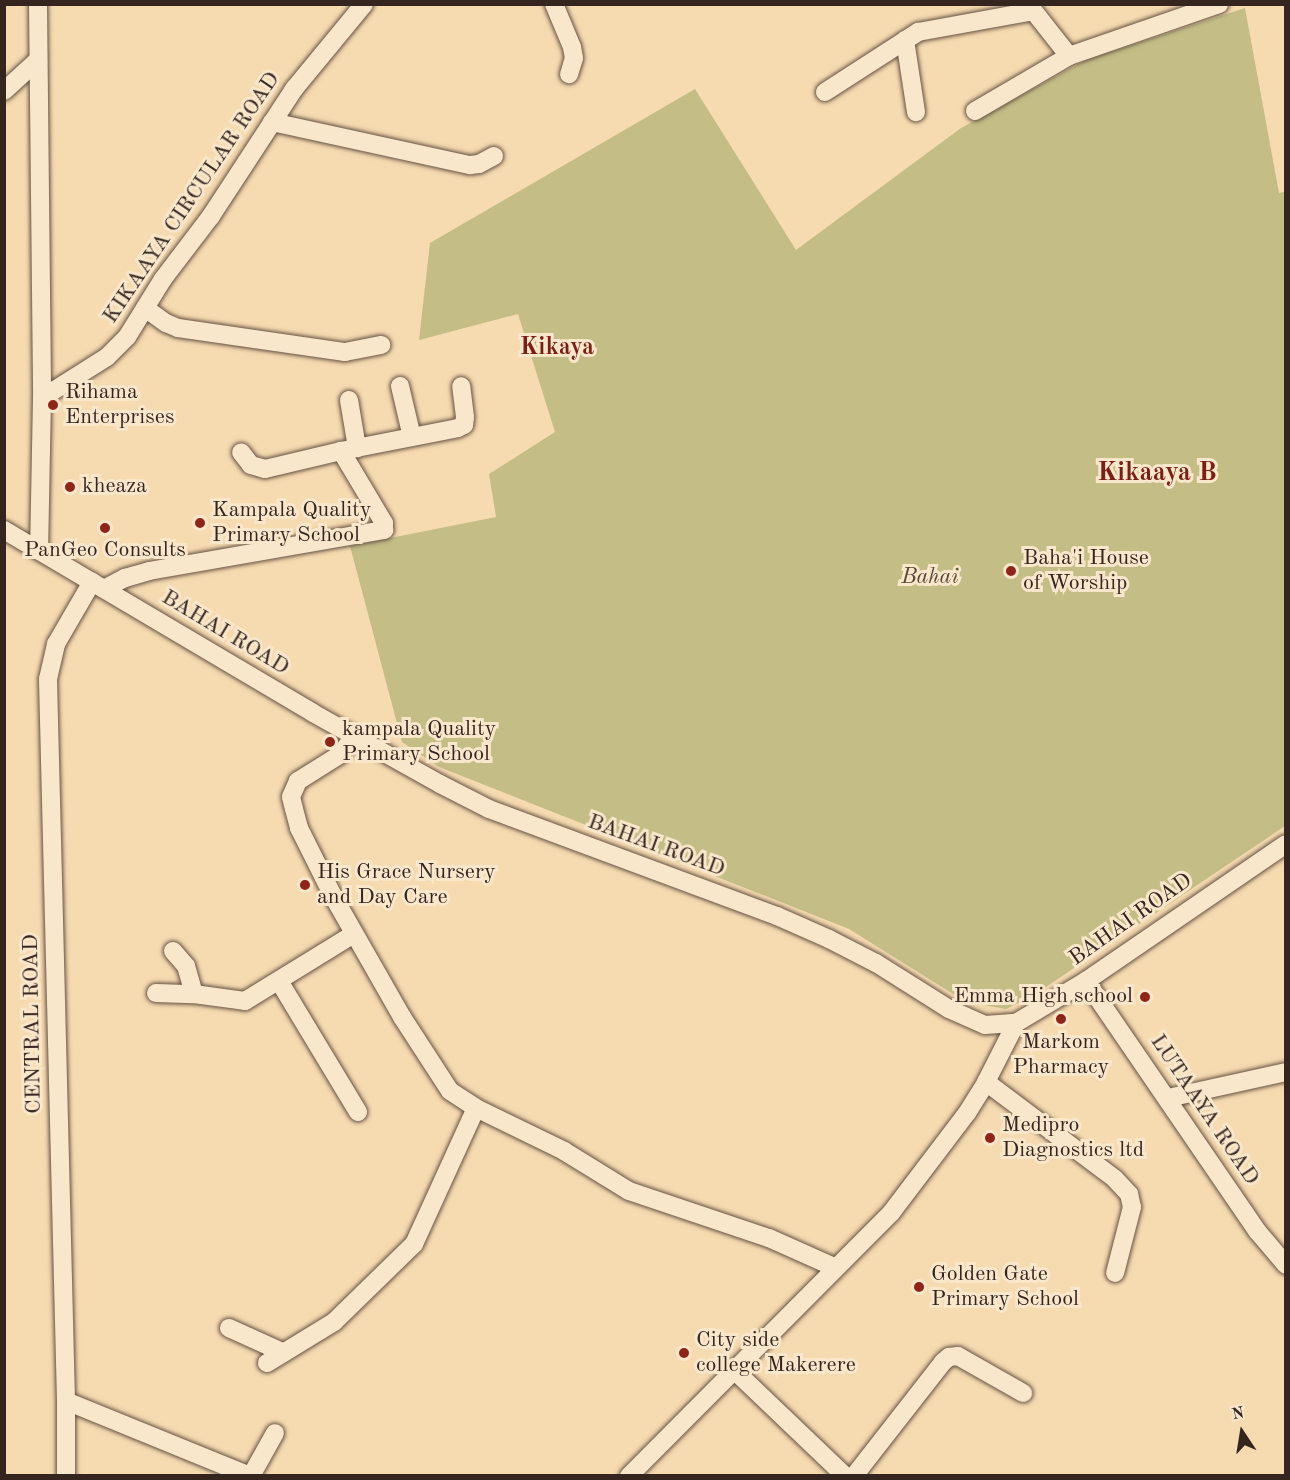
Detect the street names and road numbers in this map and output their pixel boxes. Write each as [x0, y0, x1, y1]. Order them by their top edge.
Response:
street label: KIKAAYA CIRCULAR ROAD [98, 67, 286, 329]
street label: BAHAI ROAD [157, 585, 293, 681]
street label: BAHAI ROAD [584, 809, 728, 883]
street label: BAHAI ROAD [1064, 868, 1198, 972]
street label: CENTRAL ROAD [18, 934, 48, 1114]
street label: LUTAAYA ROAD [1144, 1030, 1264, 1190]

